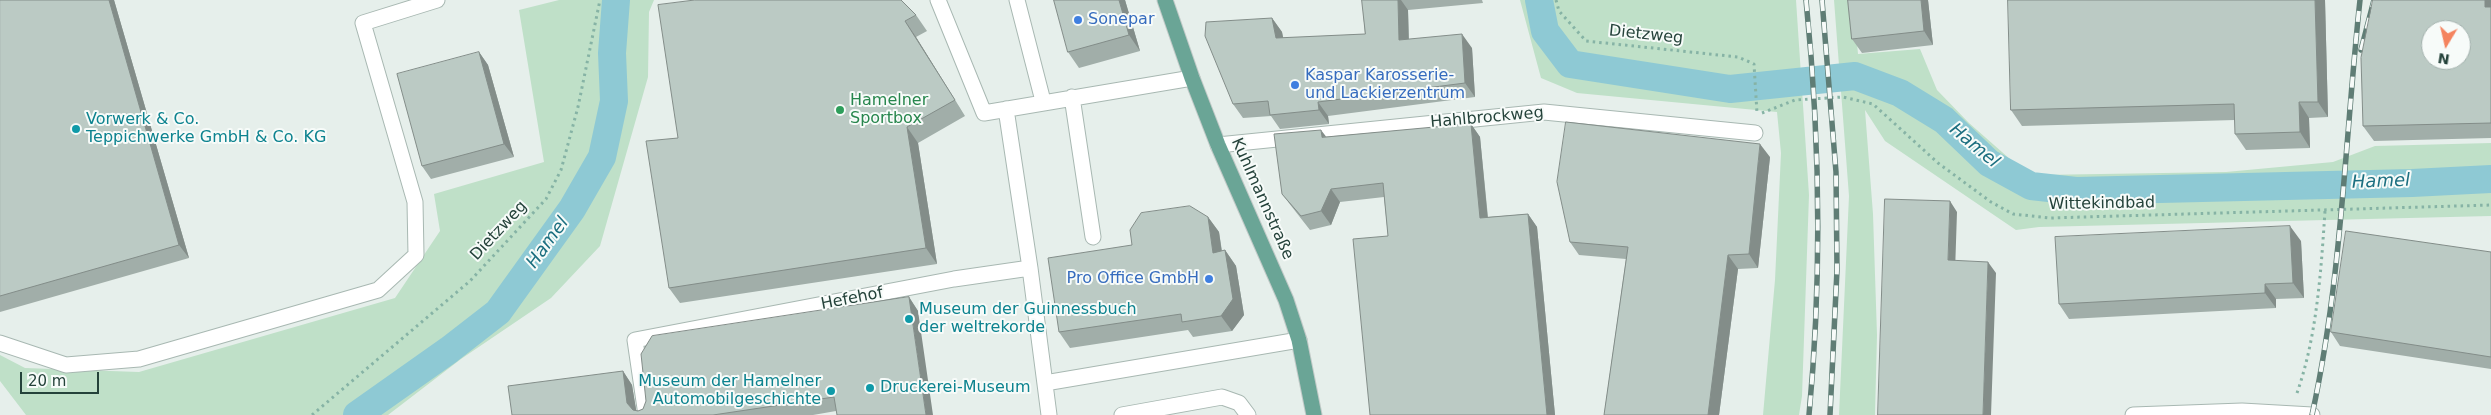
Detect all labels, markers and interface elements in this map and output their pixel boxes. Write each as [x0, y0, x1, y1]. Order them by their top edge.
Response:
place label: Sonepar [1088, 10, 1154, 30]
marker: Sonepar [1072, 14, 1084, 26]
north arrow [2421, 20, 2471, 70]
street label: Dietzweg [1608, 22, 1684, 48]
text: N [2437, 50, 2451, 68]
place label: Kaspar Karosserie- und Lackierzentrum [1305, 66, 1465, 104]
marker: Kaspar Karosserie- und Lackierzentrum [1289, 79, 1301, 91]
place label: Hamelner Sportbox [850, 91, 928, 129]
street label: Hahlbrockweg [1430, 103, 1544, 133]
marker: Hamelner Sportbox [834, 104, 846, 116]
place label: Vorwerk & Co. Teppichwerke GmbH & Co. KG [86, 110, 326, 148]
water label: Hamel [1945, 119, 2003, 173]
marker: Vorwerk & Co. Teppichwerke GmbH & Co. KG [70, 123, 82, 135]
street label: Kuhlmannstraße [1227, 135, 1297, 263]
water label: Hamel [2352, 170, 2410, 194]
street label: Wittekindbad [2049, 193, 2155, 215]
street label: Dietzweg [467, 197, 531, 265]
water label: Hamel [522, 213, 574, 273]
place label: Pro Office GmbH [1067, 269, 1199, 289]
marker: Pro Office GmbH [1203, 273, 1215, 285]
street label: Hefehof [819, 284, 885, 314]
place label: Museum der Guinnessbuch der weltrekorde [919, 300, 1137, 338]
marker: Museum der Guinnessbuch der weltrekorde [903, 313, 915, 325]
scale bar [22, 362, 101, 394]
text: 20 m [28, 372, 66, 390]
place label: Museum der Hamelner Automobilgeschichte [638, 372, 821, 410]
place label: Druckerei-Museum [880, 378, 1031, 398]
marker: Druckerei-Museum [864, 382, 876, 394]
marker: Museum der Hamelner Automobilgeschichte [825, 385, 837, 397]

